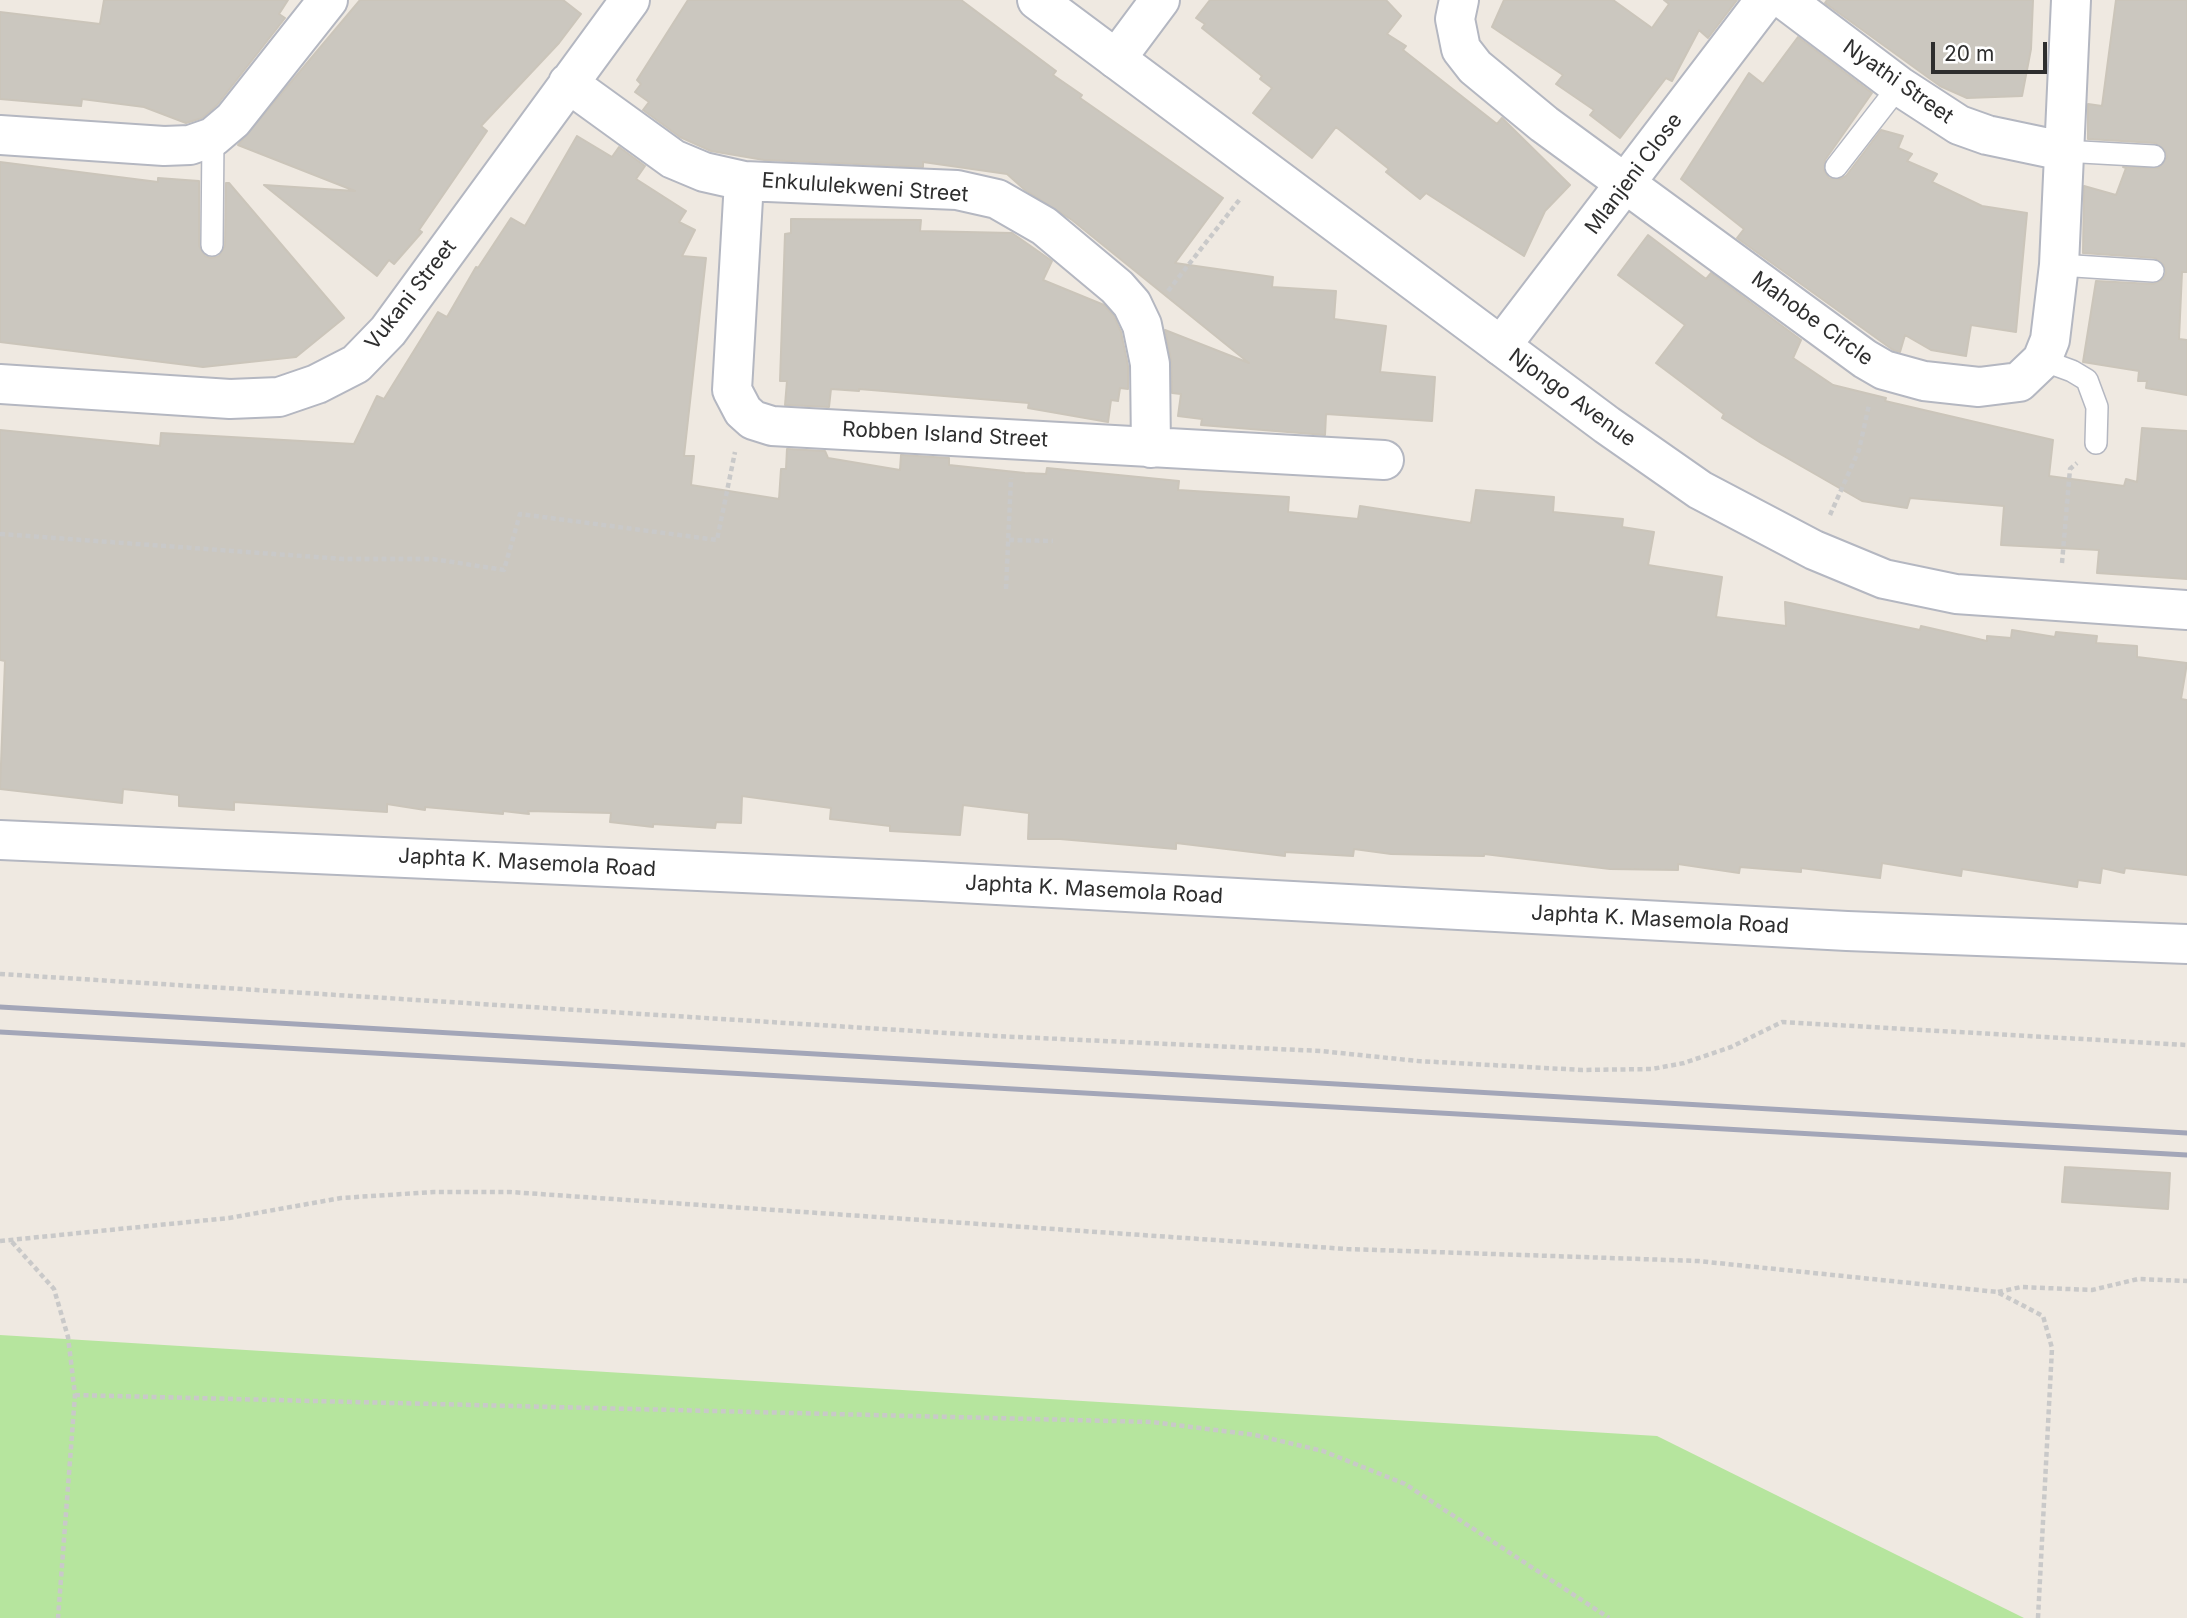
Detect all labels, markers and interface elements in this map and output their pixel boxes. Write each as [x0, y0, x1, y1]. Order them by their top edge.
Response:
scale bar [1935, 28, 2050, 72]
street label: Nyathi Street [1838, 35, 1958, 129]
text: 20 m [1944, 41, 1994, 66]
street label: Mlanjeni Close [1580, 108, 1688, 240]
street label: Enkululekweni Street [761, 168, 969, 208]
street label: Vukani Street [360, 235, 462, 355]
street label: Mahobe Circle [1746, 266, 1878, 372]
street label: Njongo Avenue [1503, 343, 1641, 453]
street label: Robben Island Street [841, 417, 1049, 453]
street label: Japhta K. Masemola Road [397, 844, 657, 882]
street label: Japhta K. Masemola Road [964, 871, 1224, 909]
street label: Japhta K. Masemola Road [1530, 901, 1790, 939]

